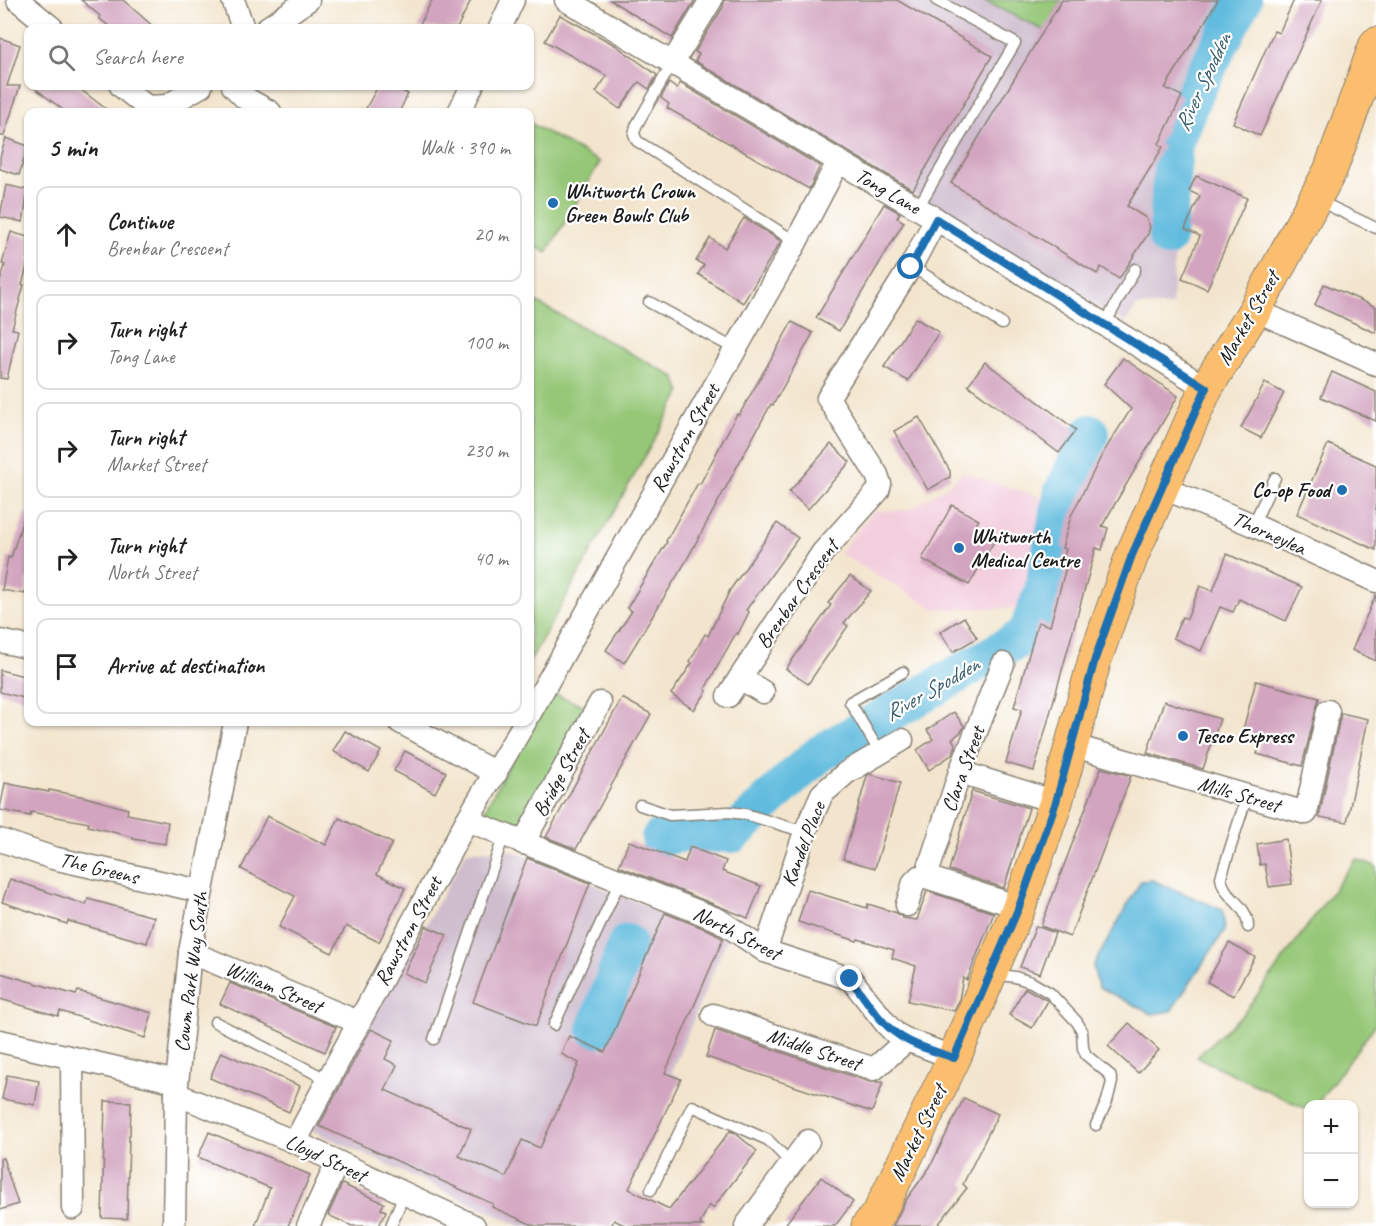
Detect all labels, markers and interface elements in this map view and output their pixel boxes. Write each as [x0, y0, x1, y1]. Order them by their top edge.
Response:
search box [24, 24, 534, 90]
water label: River Spodden [1168, 27, 1239, 135]
icon: search [45, 41, 78, 74]
text: Search here [93, 43, 183, 71]
text: 5 min [48, 131, 97, 164]
text: Walk · 390 m [420, 135, 510, 160]
street label: Tong Lane [851, 162, 926, 221]
place label: Whitworth Crown Green Bowls Club [565, 178, 697, 228]
marker: Whitworth Crown Green Bowls Club [546, 196, 560, 210]
text: Continue [107, 208, 173, 236]
icon: ahead [50, 218, 83, 251]
text: 20 m [474, 222, 508, 247]
text: Brenbar Crescent [107, 236, 228, 261]
route start [897, 253, 923, 279]
street label: Market Street [1211, 264, 1287, 370]
text: Turn right [107, 316, 184, 344]
icon: right [50, 326, 83, 359]
text: 100 m [465, 330, 508, 355]
text: Tong Lane [107, 344, 174, 369]
street label: Rawstron Street [645, 378, 726, 497]
text: Turn right [107, 424, 184, 452]
icon: right [50, 434, 83, 467]
text: 230 m [465, 438, 508, 463]
text: Market Street [107, 452, 206, 477]
place label: Co-op Food [1252, 477, 1334, 503]
marker: Co-op Food [1335, 483, 1349, 497]
street label: Thorneylea [1228, 505, 1311, 561]
place label: Whitworth Medical Centre [971, 523, 1081, 573]
text: Turn right [107, 532, 184, 560]
street label: Brenbar Crescent [750, 532, 846, 654]
marker: Whitworth Medical Centre [952, 541, 966, 555]
icon: right [50, 542, 83, 575]
text: 40 m [474, 546, 508, 571]
text: North Street [107, 560, 197, 585]
icon: arrive [50, 650, 83, 683]
water label: River Spodden [880, 650, 986, 727]
text: Arrive at destination [107, 652, 264, 680]
street label: Clara Street [936, 721, 991, 815]
street label: Bridge Street [526, 722, 597, 821]
place label: Tesco Express [1195, 723, 1296, 749]
marker: Tesco Express [1176, 729, 1190, 743]
street label: Mills Street [1195, 770, 1286, 819]
street label: Kandel Place [775, 796, 832, 890]
street label: The Greens [57, 846, 143, 890]
street label: Rawstron Street [368, 870, 449, 990]
street label: Cowm Park Way South [168, 889, 214, 1054]
street label: North Street [689, 900, 788, 967]
street label: William Street [222, 955, 329, 1020]
route end [836, 965, 862, 991]
street label: Middle Street [764, 1022, 867, 1077]
street label: Market Street [883, 1078, 954, 1185]
map controls [1304, 1100, 1358, 1208]
button: + [1304, 1100, 1358, 1154]
street label: Lloyd Street [282, 1128, 373, 1189]
button: − [1304, 1154, 1358, 1208]

